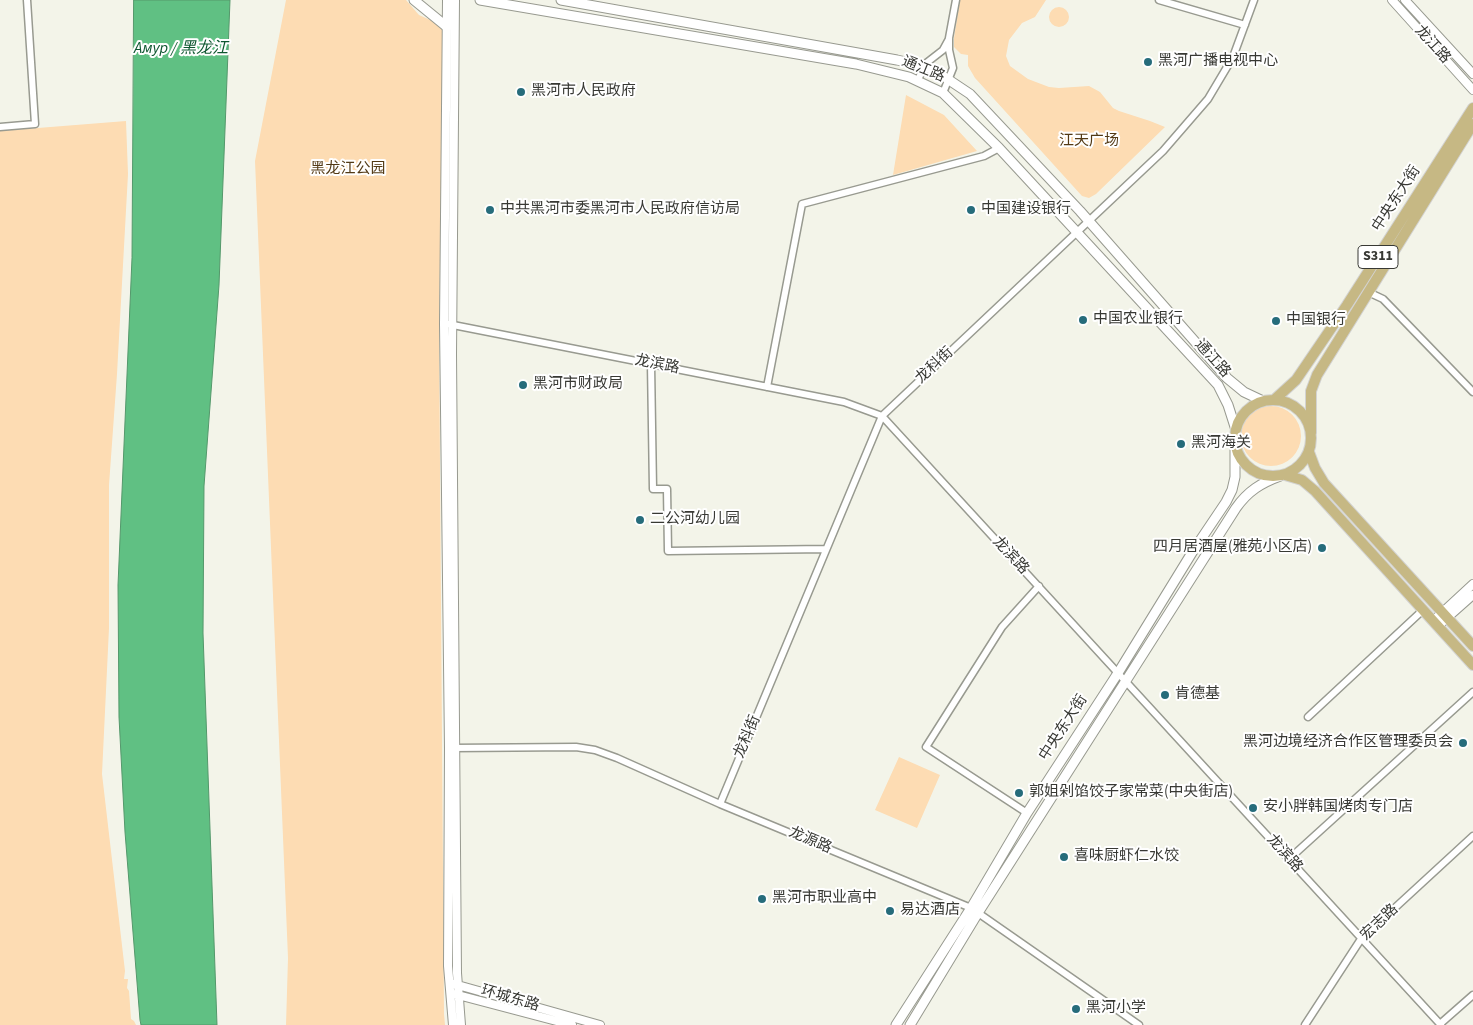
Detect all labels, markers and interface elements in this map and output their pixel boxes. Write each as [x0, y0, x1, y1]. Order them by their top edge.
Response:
street label: 龙江路 [1410, 22, 1454, 68]
water label: Амур / 黑龙江 [134, 39, 228, 59]
street label: 通江路 [899, 53, 947, 87]
place label: 黑河广播电视中心 [1158, 53, 1278, 71]
marker: 黑河广播电视中心 [1142, 56, 1154, 68]
place label: 黑河市人民政府 [531, 83, 636, 101]
marker: 黑河市人民政府 [515, 86, 527, 98]
park label: 江天广场 [1059, 133, 1119, 151]
park label: 黑龙江公园 [311, 161, 385, 179]
street label: 中央东大街 [1369, 163, 1425, 235]
place label: 中共黑河市委黑河市人民政府信访局 [500, 201, 740, 219]
place label: 中国建设银行 [981, 201, 1071, 219]
marker: 中共黑河市委黑河市人民政府信访局 [484, 204, 496, 216]
marker: 中国建设银行 [965, 204, 977, 216]
road number: S311 [1358, 246, 1398, 268]
place label: 中国农业银行 [1093, 311, 1183, 329]
place label: 中国银行 [1286, 312, 1346, 330]
marker: 中国农业银行 [1077, 314, 1089, 326]
marker: 中国银行 [1270, 315, 1282, 327]
street label: 通江路 [1190, 336, 1234, 382]
street label: 龙科街 [912, 344, 958, 388]
street label: 龙滨路 [633, 352, 681, 378]
place label: 黑河市财政局 [533, 376, 623, 394]
marker: 黑河市财政局 [517, 379, 529, 391]
place label: 黑河海关 [1191, 435, 1251, 453]
marker: 黑河海关 [1175, 438, 1187, 450]
place label: 二公河幼儿园 [650, 511, 740, 529]
marker: 二公河幼儿园 [634, 514, 646, 526]
street label: 龙滨路 [988, 533, 1032, 579]
place label: 四月居酒屋(雅苑小区店) [1153, 539, 1312, 557]
marker: 四月居酒屋(雅苑小区店) [1316, 542, 1328, 554]
place label: 肯德基 [1175, 686, 1220, 704]
marker: 肯德基 [1159, 689, 1171, 701]
street label: 中央东大街 [1036, 692, 1092, 764]
street label: 龙科街 [731, 713, 765, 761]
place label: 黑河边境经济合作区管理委员会 [1243, 734, 1453, 752]
marker: 黑河边境经济合作区管理委员会 [1457, 737, 1469, 749]
place label: 郭姐剁馅饺子家常菜(中央街店) [1029, 784, 1233, 802]
marker: 郭姐剁馅饺子家常菜(中央街店) [1013, 787, 1025, 799]
place label: 安小胖韩国烤肉专门店 [1263, 799, 1413, 817]
marker: 安小胖韩国烤肉专门店 [1247, 802, 1259, 814]
street label: 龙源路 [786, 824, 834, 858]
street label: 龙滨路 [1262, 831, 1306, 877]
place label: 喜味厨虾仁水饺 [1074, 848, 1179, 866]
marker: 喜味厨虾仁水饺 [1058, 851, 1070, 863]
place label: 黑河市职业高中 [772, 890, 877, 908]
marker: 黑河市职业高中 [756, 893, 768, 905]
street label: 宏志路 [1358, 901, 1402, 945]
place label: 易达酒店 [900, 902, 960, 920]
marker: 易达酒店 [884, 905, 896, 917]
street label: 环城东路 [479, 982, 541, 1016]
place label: 黑河小学 [1086, 1000, 1146, 1018]
marker: 黑河小学 [1070, 1003, 1082, 1015]

